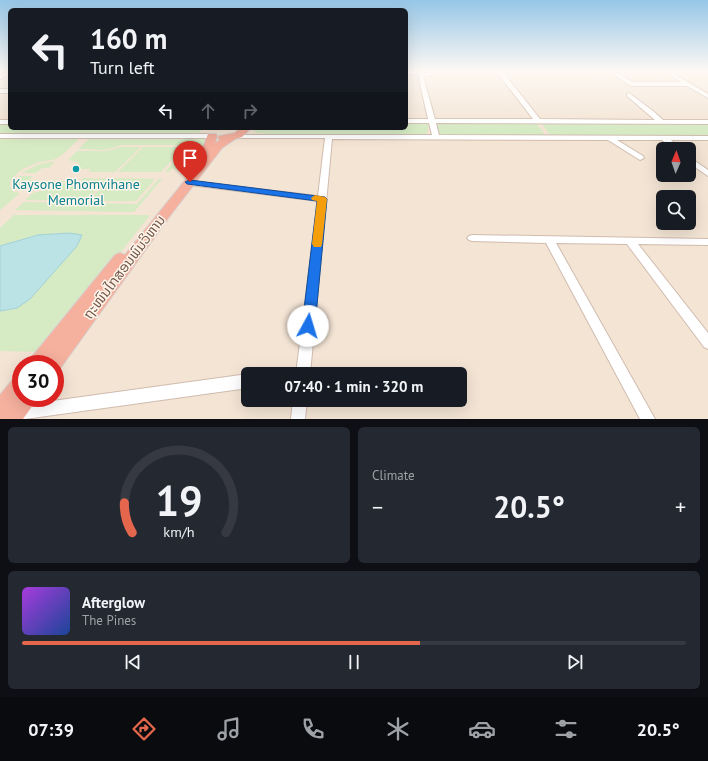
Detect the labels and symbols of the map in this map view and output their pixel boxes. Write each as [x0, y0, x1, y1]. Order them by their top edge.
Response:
pin [173, 141, 207, 182]
north arrow [656, 142, 696, 182]
marker: Kaysone Phomvihane Memorial [71, 164, 81, 174]
place label: Kaysone Phomvihane Memorial [12, 175, 140, 209]
street label: ຖະໜົນໄກສອນພົມວິຫານ [79, 211, 169, 323]
position arrow [287, 305, 329, 347]
speed limit sign: 30 [12, 355, 64, 407]

